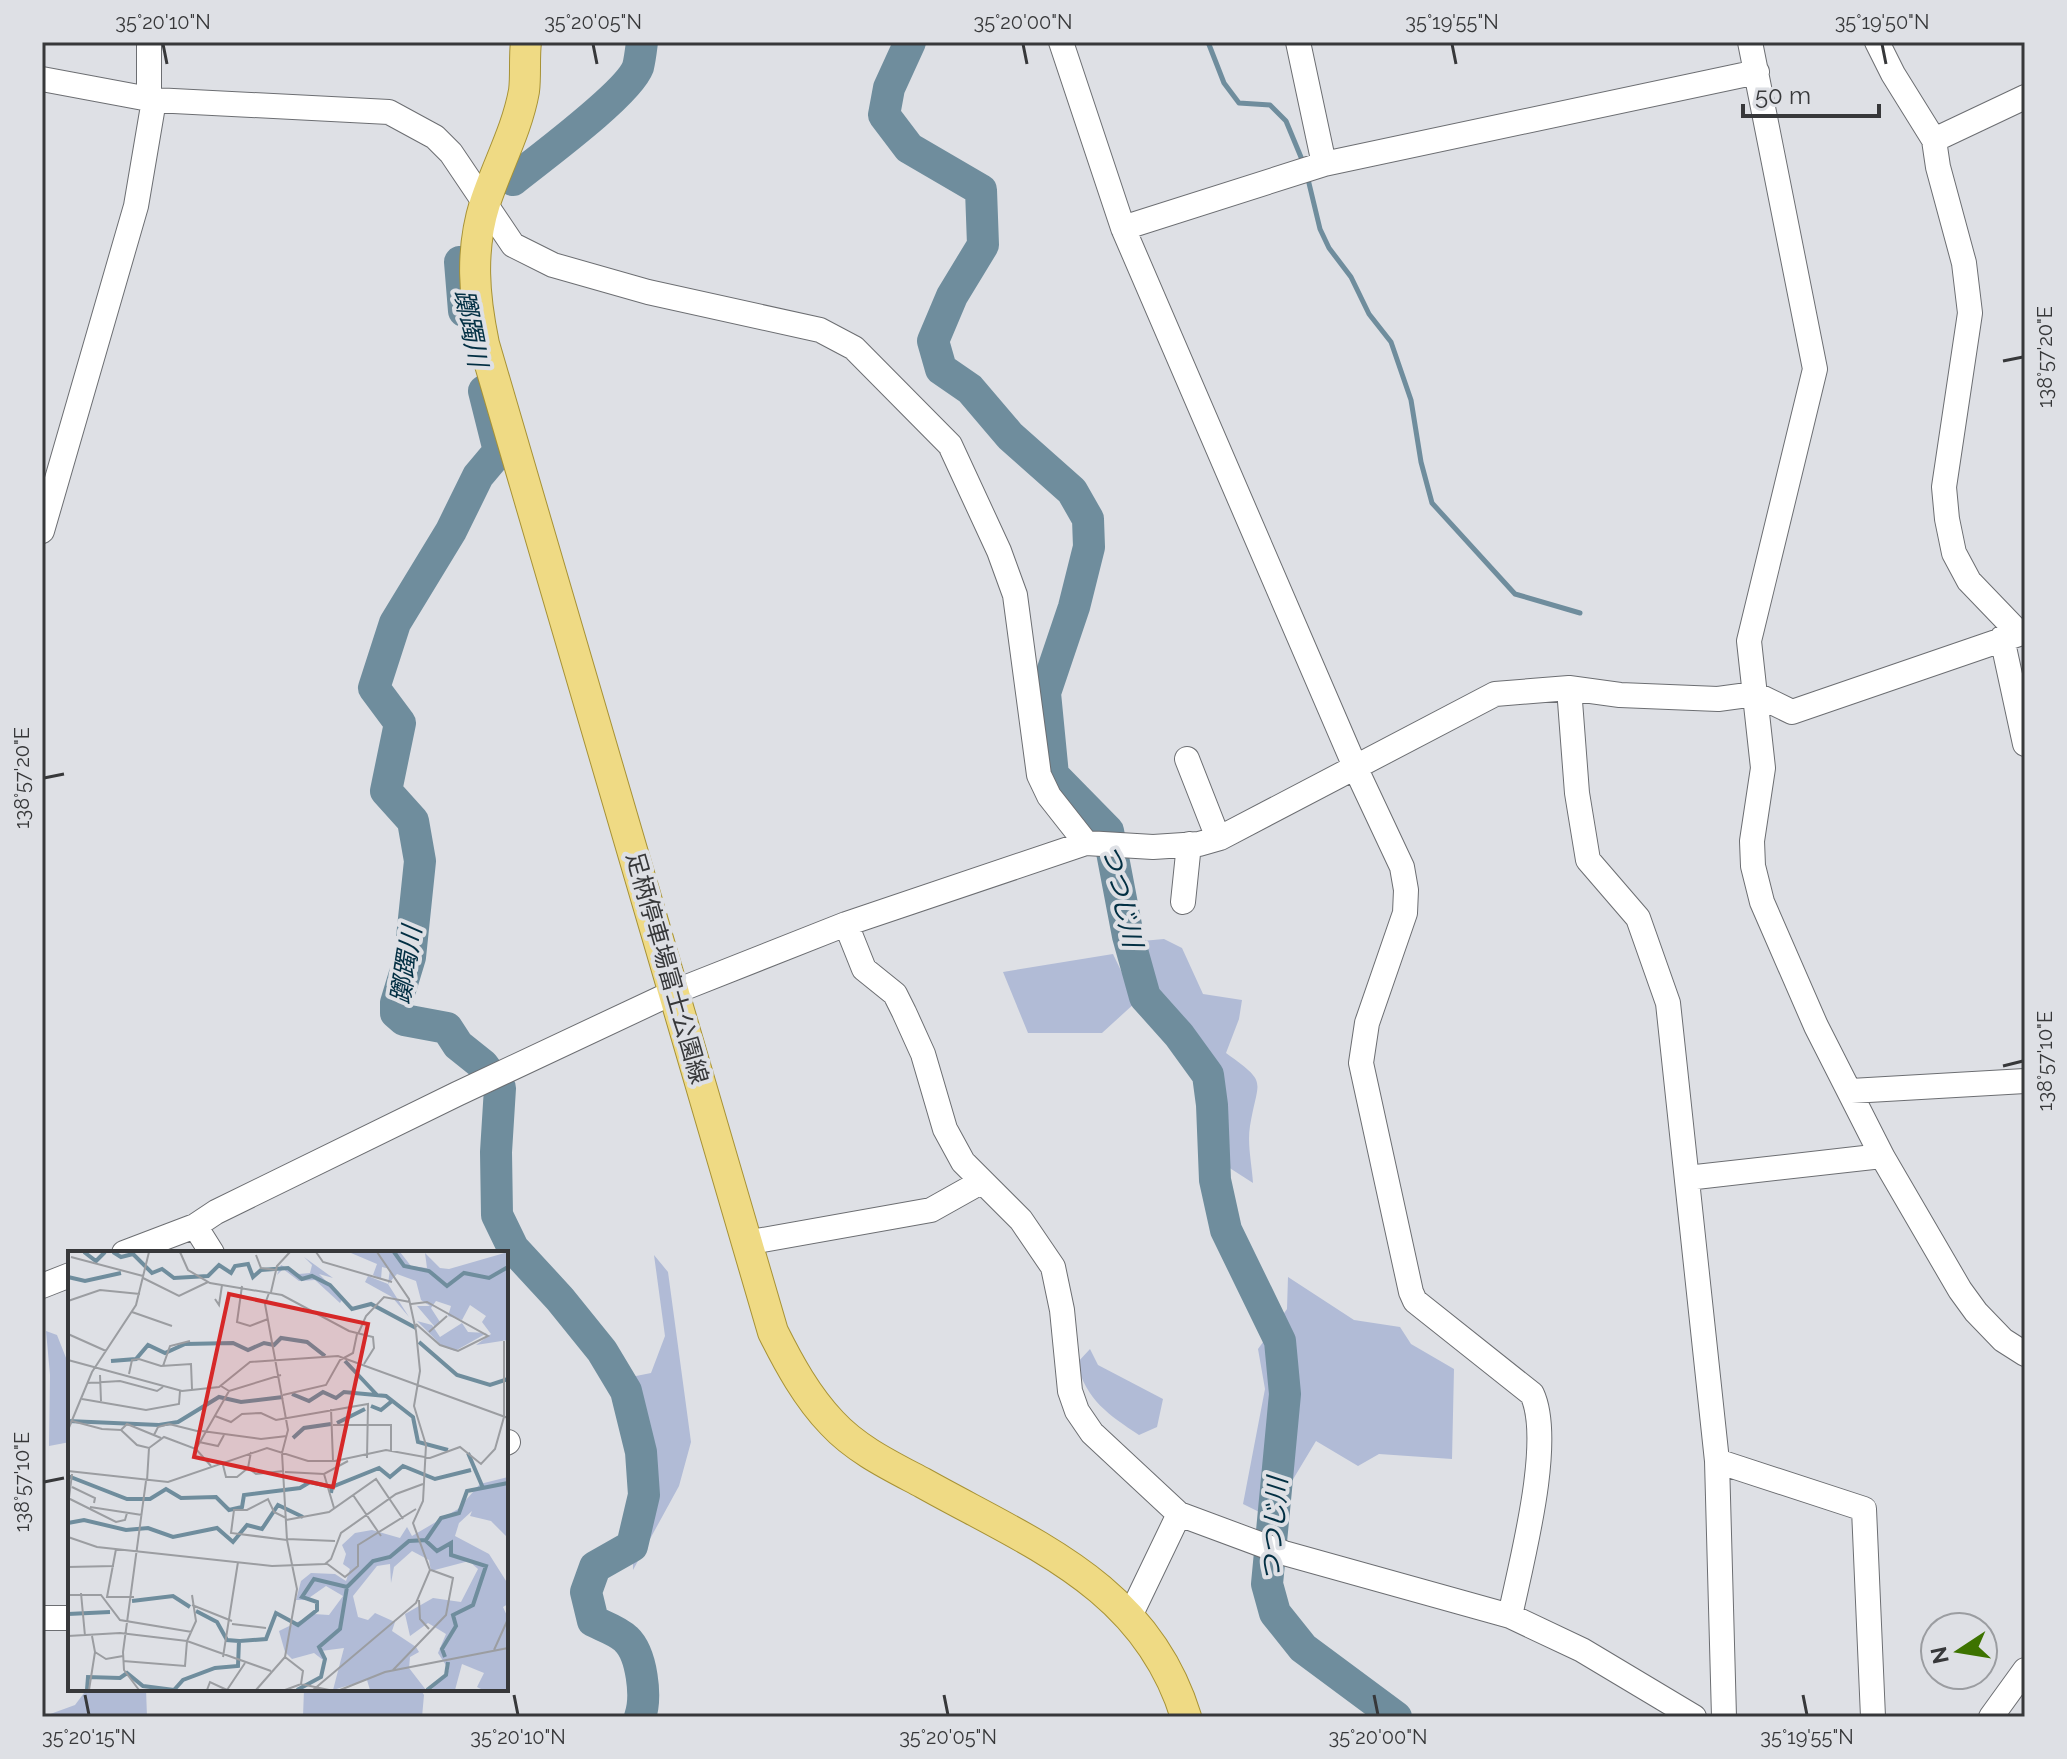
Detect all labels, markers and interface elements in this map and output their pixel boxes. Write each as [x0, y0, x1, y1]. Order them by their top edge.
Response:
text: 35°20'10"N [115, 10, 211, 34]
text: 35°20'05"N [544, 10, 642, 34]
text: 35°20'00"N [974, 10, 1072, 34]
text: 35°19'55"N [1405, 10, 1499, 34]
text: 35°19'50"N [1835, 10, 1929, 34]
scale bar [1743, 68, 1879, 118]
text: 50 m [1755, 81, 1811, 110]
water label: 躑躅川 [449, 287, 494, 372]
text: 138°57'20"E [2033, 306, 2057, 408]
text: 138°57'20"E [10, 727, 34, 829]
water label: つつじ川 [1096, 842, 1149, 953]
street label: 足柄停車場富士公園線 [620, 849, 714, 1087]
water label: 躑躅川 [385, 921, 427, 1006]
text: 138°57'10"E [2033, 1011, 2057, 1111]
inset map [68, 1251, 508, 1691]
text: 138°57'10"E [10, 1432, 34, 1532]
water label: つつじ川 [1255, 1473, 1293, 1582]
north arrow [1919, 1611, 1999, 1691]
text: N [1925, 1644, 1954, 1666]
text: 35°20'15"N [42, 1725, 136, 1749]
text: 35°20'10"N [470, 1725, 566, 1749]
text: 35°20'05"N [899, 1725, 997, 1749]
text: 35°20'00"N [1329, 1725, 1427, 1749]
text: 35°19'55"N [1760, 1725, 1854, 1749]

